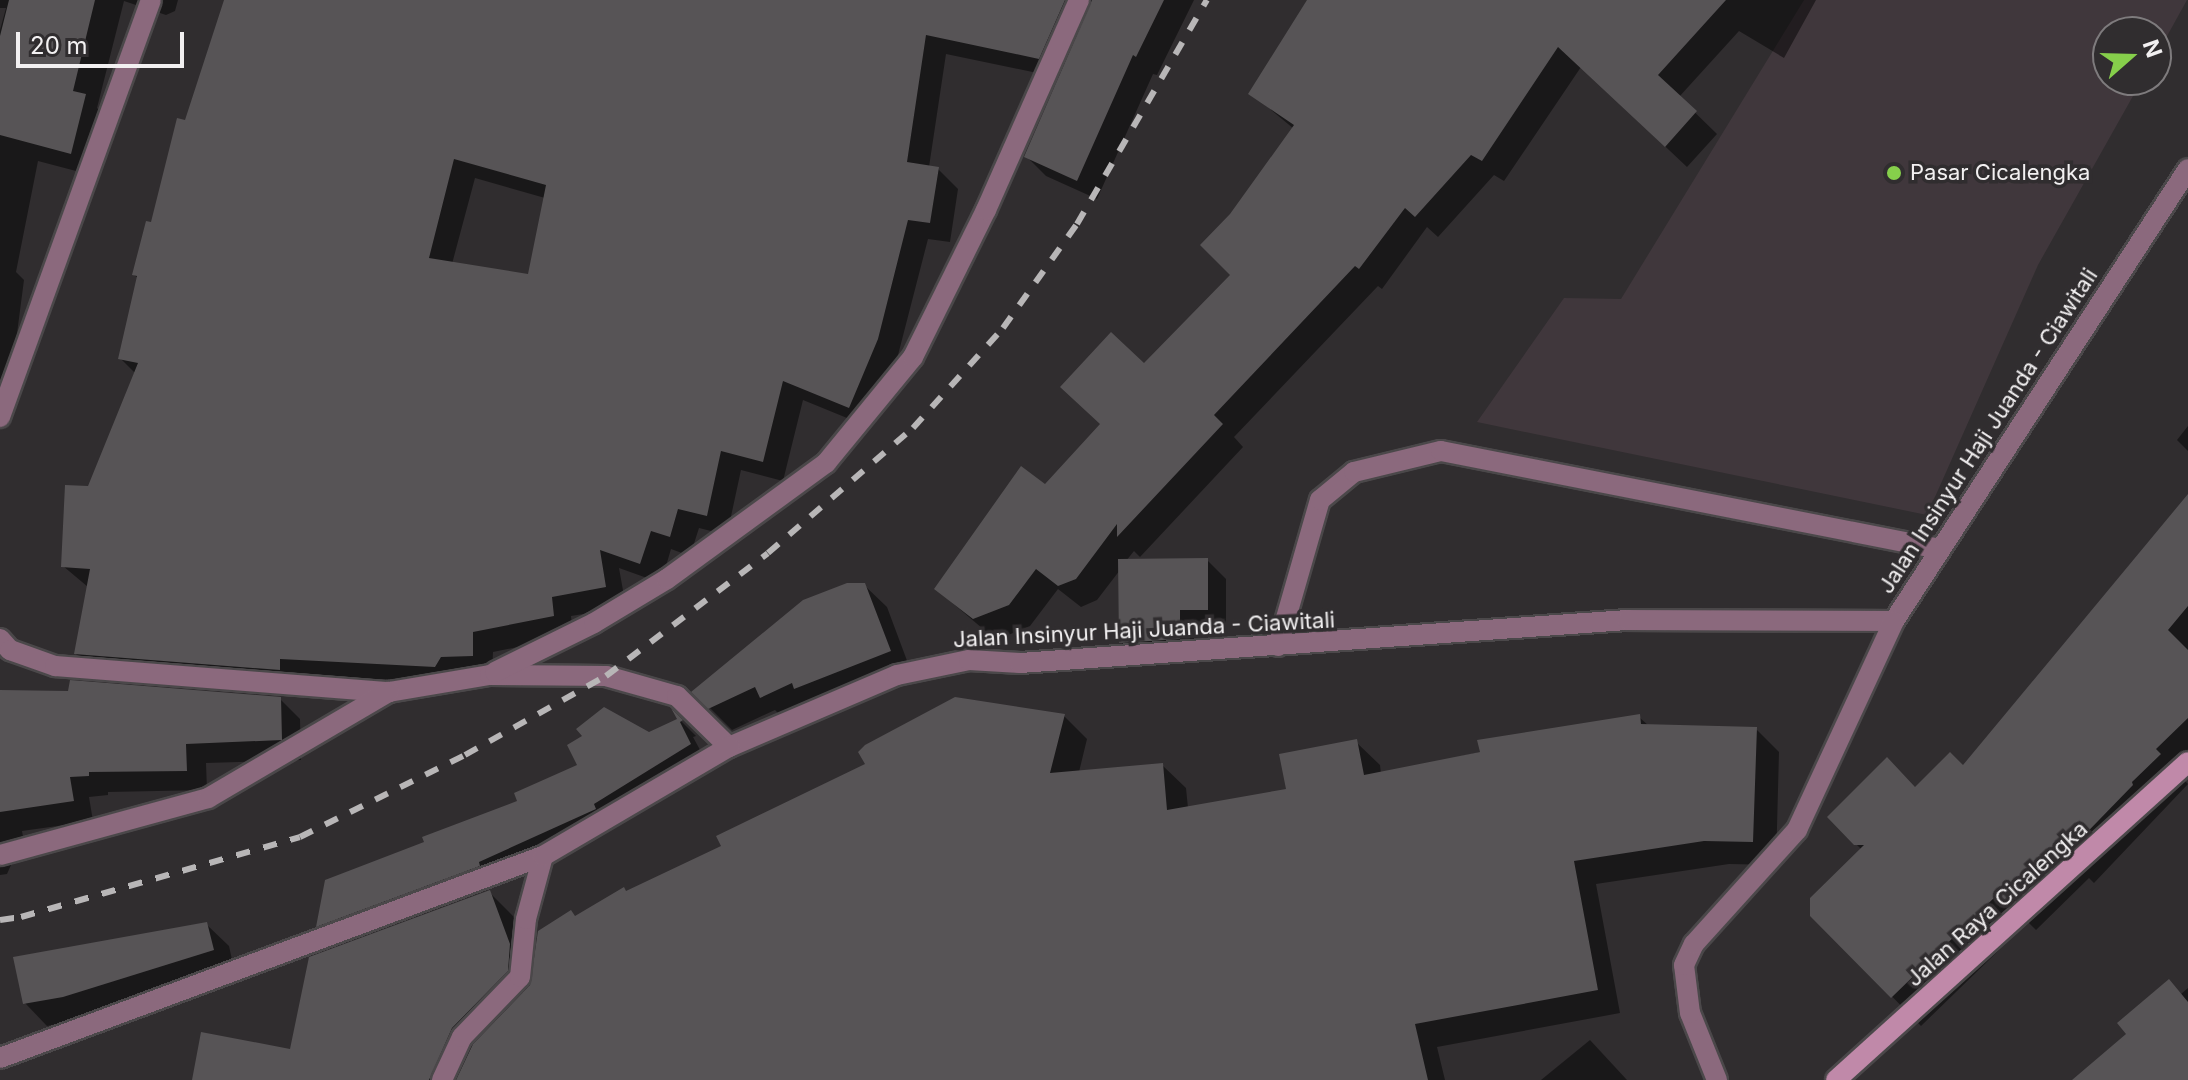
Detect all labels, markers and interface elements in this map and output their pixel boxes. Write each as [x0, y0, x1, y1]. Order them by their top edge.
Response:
scale bar [20, 16, 188, 66]
north arrow [2092, 16, 2172, 96]
text: 20 m [30, 31, 88, 60]
text: N [2138, 36, 2168, 61]
place label: Pasar Cicalengka [1910, 160, 2090, 186]
marker: Pasar Cicalengka [1885, 164, 1903, 182]
street label: Jalan Insinyur Haji Juanda - Ciawitali [1873, 263, 2103, 599]
street label: Jalan Insinyur Haji Juanda - Ciawitali [952, 607, 1336, 653]
street label: Jalan Raya Cicalengka [1901, 816, 2093, 992]

